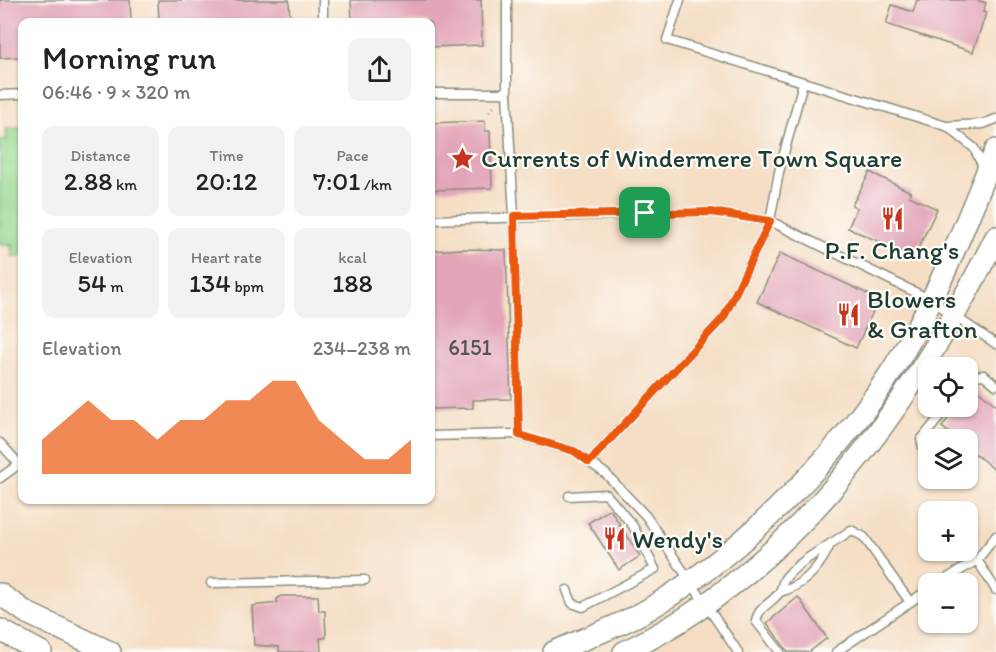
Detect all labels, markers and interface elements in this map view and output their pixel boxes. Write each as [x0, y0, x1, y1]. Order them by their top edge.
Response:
text: Morning run [42, 38, 217, 77]
button: share [348, 38, 411, 101]
text: 06:46 · 9 × 320 m [42, 80, 191, 104]
place label: Currents of Windermere Town Square [481, 142, 902, 174]
place icon: Currents of Windermere Town Square [450, 145, 476, 171]
text: Distance [71, 146, 130, 165]
text: Time [209, 146, 244, 165]
text: Pace [336, 146, 369, 165]
text: 2.88 [64, 165, 112, 197]
text: 20:12 [196, 165, 257, 197]
text: 7:01 [313, 165, 360, 197]
text: km [112, 175, 137, 194]
text: /km [360, 175, 392, 194]
pin [619, 187, 670, 238]
icon: arrive [628, 196, 661, 229]
restaurant icon: P.F. Chang's [879, 206, 905, 232]
place label: P.F. Chang's [825, 234, 959, 266]
text: Elevation [69, 248, 132, 267]
text: Heart rate [191, 248, 262, 267]
text: kcal [338, 248, 367, 267]
text: 54 [77, 267, 107, 299]
text: 134 [189, 267, 231, 299]
text: 188 [332, 267, 373, 299]
text: m [107, 277, 124, 296]
text: bpm [231, 277, 264, 296]
place label: Blowers & Grafton [867, 283, 978, 345]
restaurant icon: Blowers & Grafton [836, 301, 862, 327]
house number: 6151 [448, 334, 492, 361]
text: Elevation [42, 336, 121, 360]
text: 234–238 m [313, 336, 411, 360]
map controls [918, 357, 978, 633]
button: locate [918, 357, 978, 417]
button: layers [918, 429, 978, 489]
button: + [918, 501, 978, 561]
place label: Wendy's [632, 523, 723, 555]
restaurant icon: Wendy's [601, 526, 627, 552]
button: − [918, 573, 978, 633]

